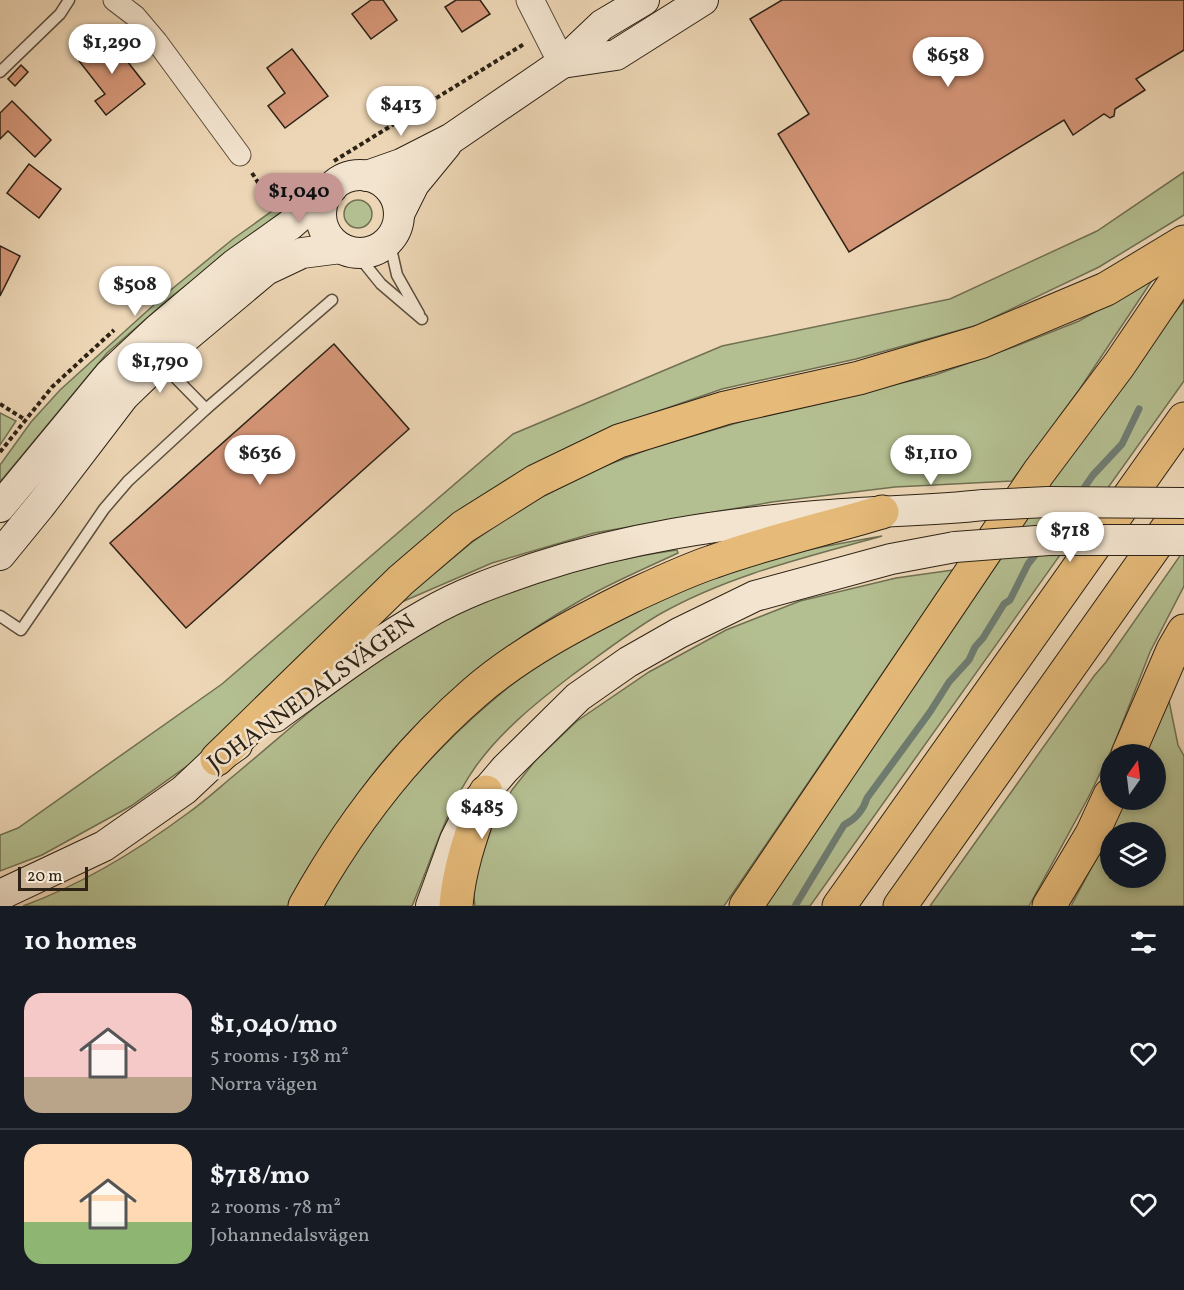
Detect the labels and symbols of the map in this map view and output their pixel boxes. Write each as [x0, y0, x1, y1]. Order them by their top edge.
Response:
pin: $1,290 [63, 24, 161, 75]
pin: $658 [912, 37, 984, 88]
pin: $413 [365, 86, 437, 137]
pin: $1,040 [250, 173, 348, 224]
pin: $508 [99, 266, 171, 317]
pin: $1,790 [111, 343, 209, 394]
pin: $636 [224, 435, 296, 486]
pin: $1,110 [882, 435, 980, 486]
pin: $718 [1034, 512, 1106, 563]
street label: JOHANNEDALSVÄGEN [201, 607, 423, 781]
north arrow [1100, 744, 1166, 810]
pin: $485 [446, 789, 518, 840]
scale bar [18, 864, 88, 892]

